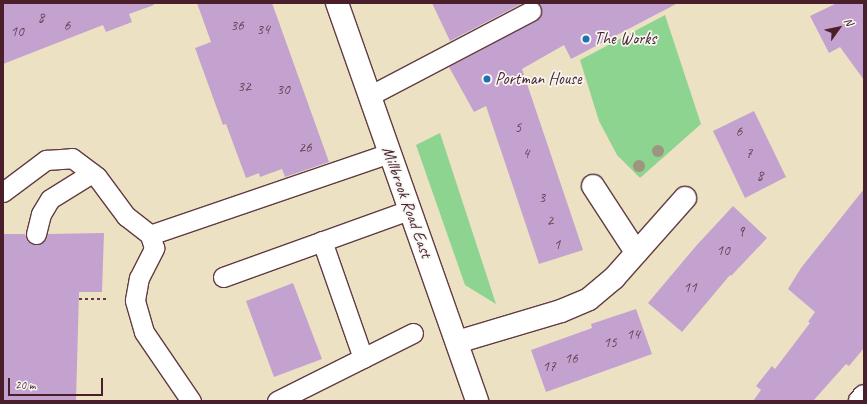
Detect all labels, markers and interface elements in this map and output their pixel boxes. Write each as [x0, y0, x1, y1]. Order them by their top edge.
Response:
north arrow [819, 8, 859, 48]
house number: 8 [38, 9, 44, 27]
text: N [841, 15, 857, 28]
house number: 6 [64, 17, 70, 35]
house number: 36 [230, 17, 244, 35]
house number: 34 [256, 21, 270, 39]
house number: 10 [10, 23, 24, 41]
place label: The Works [594, 29, 656, 49]
marker: The Works [581, 34, 591, 44]
place label: Portman House [495, 69, 581, 89]
marker: Portman House [482, 74, 492, 84]
house number: 32 [237, 78, 251, 96]
house number: 30 [276, 81, 290, 99]
house number: 5 [515, 119, 521, 137]
house number: 6 [736, 123, 742, 141]
house number: 26 [298, 139, 312, 157]
street label: Millbrook Road East [377, 143, 437, 261]
house number: 4 [523, 145, 529, 163]
house number: 7 [746, 145, 752, 163]
house number: 8 [757, 167, 763, 185]
house number: 3 [539, 189, 545, 207]
house number: 2 [547, 212, 553, 230]
house number: 9 [738, 223, 744, 241]
house number: 1 [554, 236, 560, 254]
house number: 10 [716, 242, 730, 260]
house number: 11 [683, 279, 697, 297]
house number: 14 [626, 326, 640, 344]
house number: 15 [603, 334, 617, 352]
house number: 16 [564, 350, 578, 368]
house number: 17 [542, 358, 556, 376]
scale bar [10, 370, 105, 396]
text: 20 m [15, 377, 35, 393]

